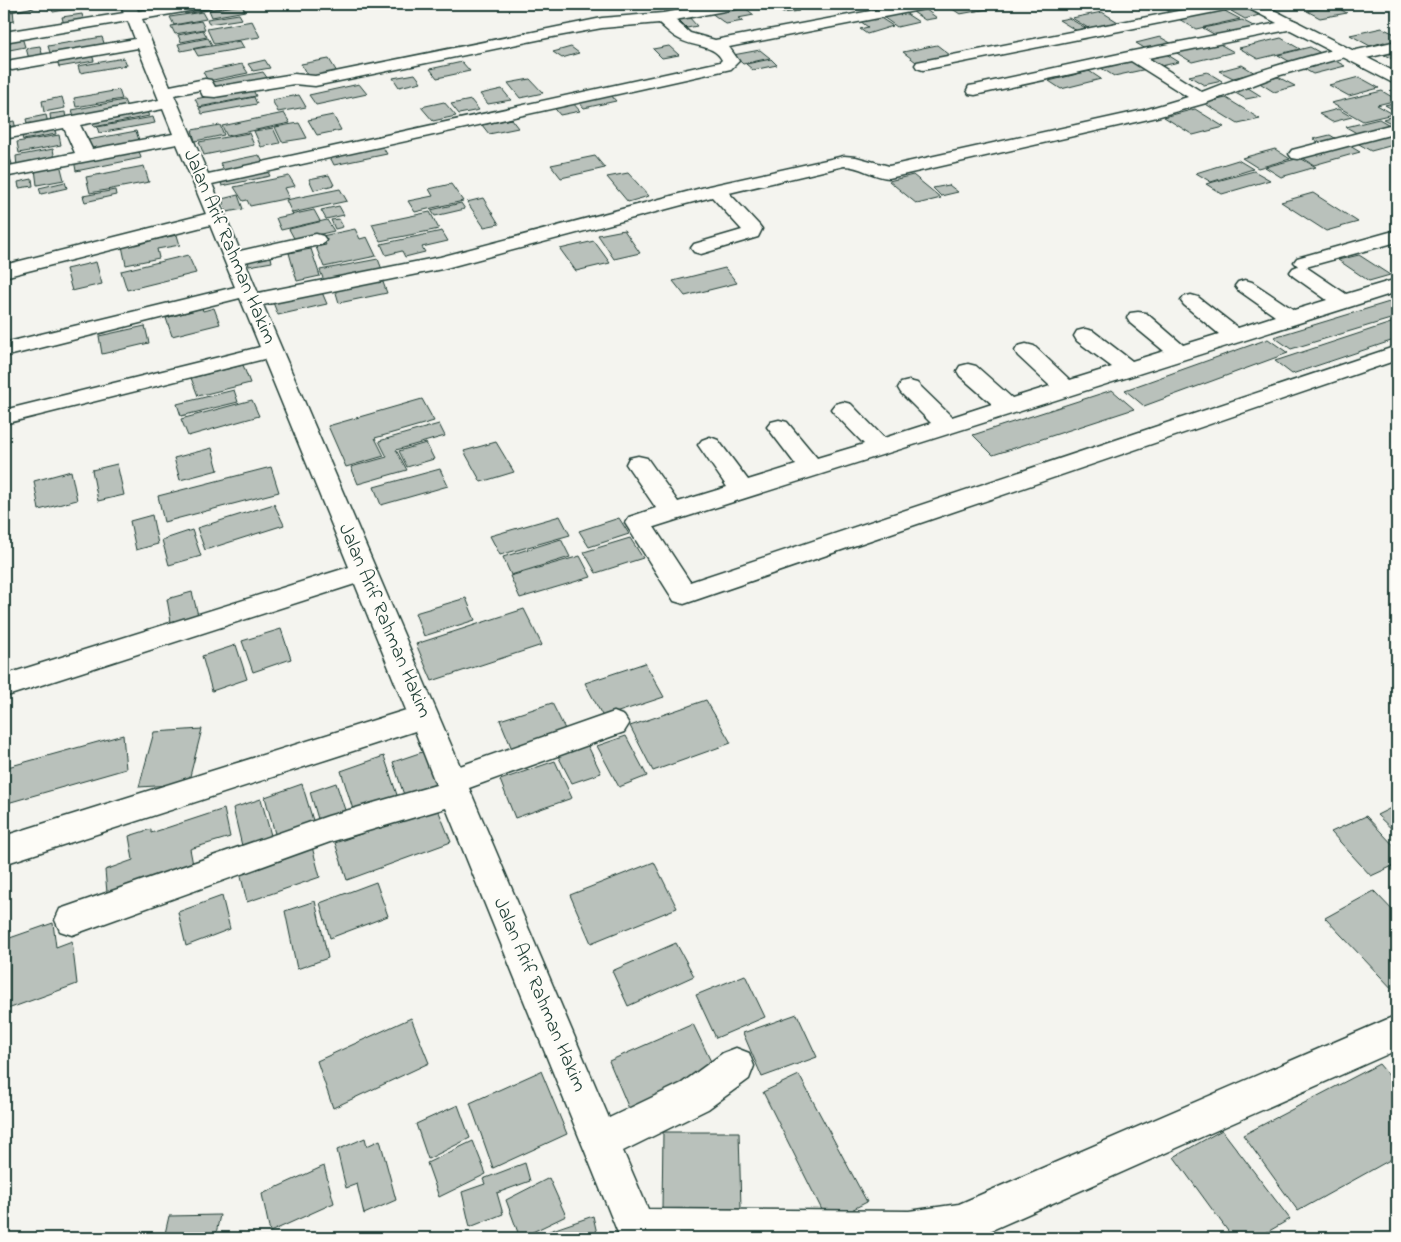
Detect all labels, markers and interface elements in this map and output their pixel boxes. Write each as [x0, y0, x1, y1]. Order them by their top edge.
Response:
street label: Jalan Arif Rahman Hakim [175, 145, 283, 349]
street label: Jalan Arif Rahman Hakim [330, 519, 438, 723]
street label: Jalan Arif Rahman Hakim [485, 893, 593, 1097]

